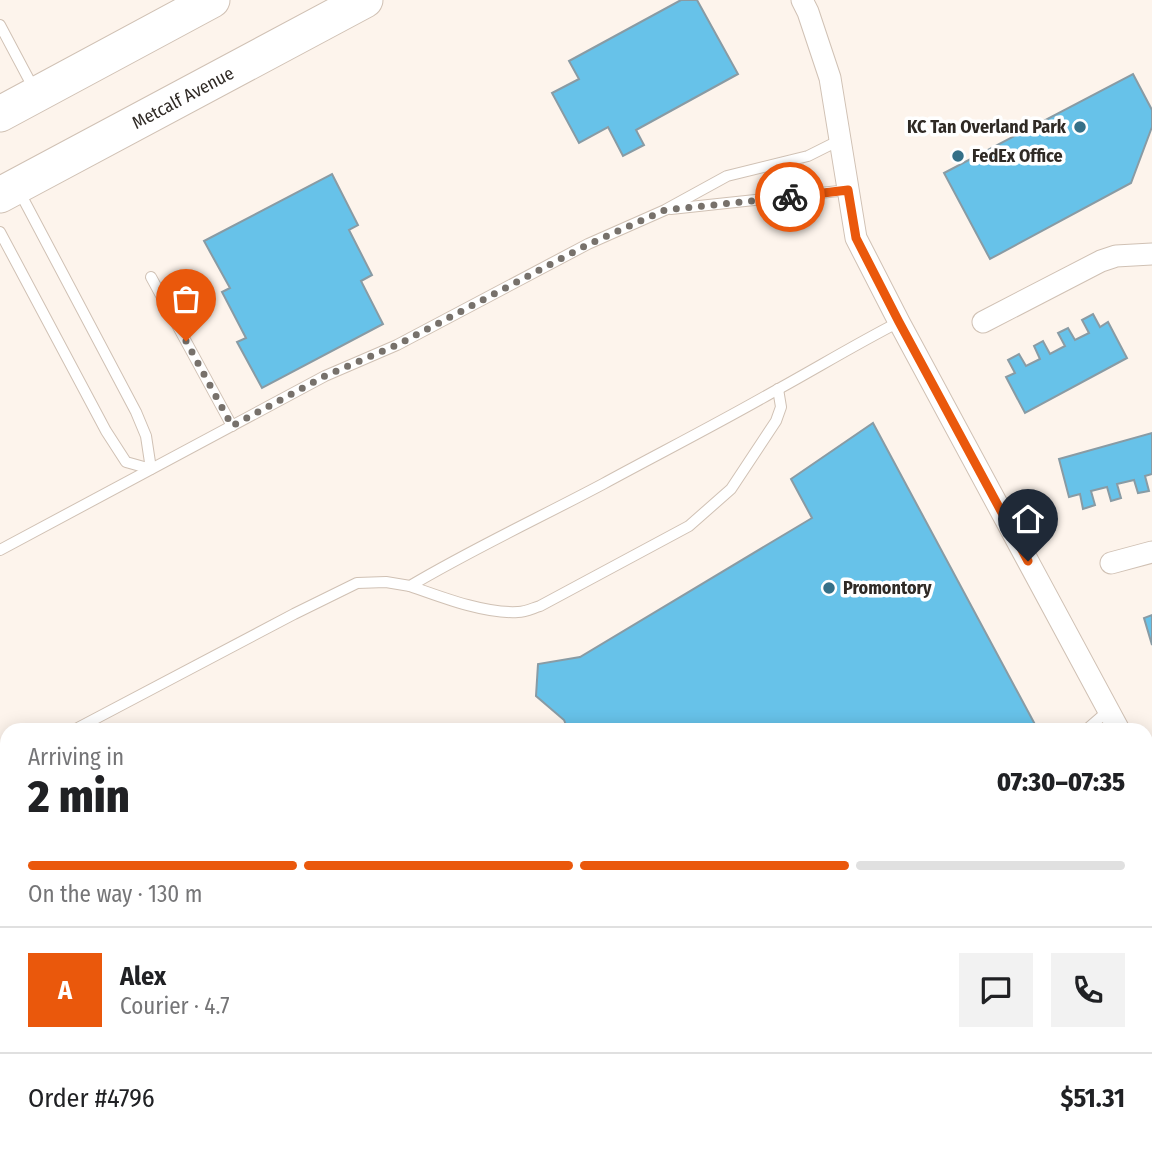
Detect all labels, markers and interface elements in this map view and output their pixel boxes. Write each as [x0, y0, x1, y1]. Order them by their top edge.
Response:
street label: Metcalf Avenue [128, 62, 238, 134]
place label: KC Tan Overland Park [907, 116, 1067, 138]
marker: KC Tan Overland Park [1072, 119, 1088, 135]
place label: FedEx Office [972, 145, 1063, 167]
marker: FedEx Office [950, 148, 966, 164]
courier [755, 162, 825, 232]
icon: bike [771, 178, 809, 216]
pin [156, 269, 216, 341]
icon: bag [167, 280, 205, 318]
pin [998, 489, 1058, 561]
icon: home [1009, 500, 1047, 538]
place label: Promontory [843, 577, 932, 599]
marker: Promontory [821, 580, 837, 596]
text: Arriving in [28, 743, 124, 771]
text: 07:30–07:35 [997, 767, 1125, 798]
text: 2 min [28, 769, 130, 824]
text: On the way · 130 m [28, 880, 202, 908]
button: chat [959, 953, 1033, 1027]
button: phone [1051, 953, 1125, 1027]
text: Alex [120, 961, 166, 992]
text: A [58, 975, 72, 1006]
text: Courier · 4.7 [120, 992, 230, 1020]
text: Order #4796 [28, 1083, 155, 1114]
text: $51.31 [1061, 1083, 1125, 1114]

